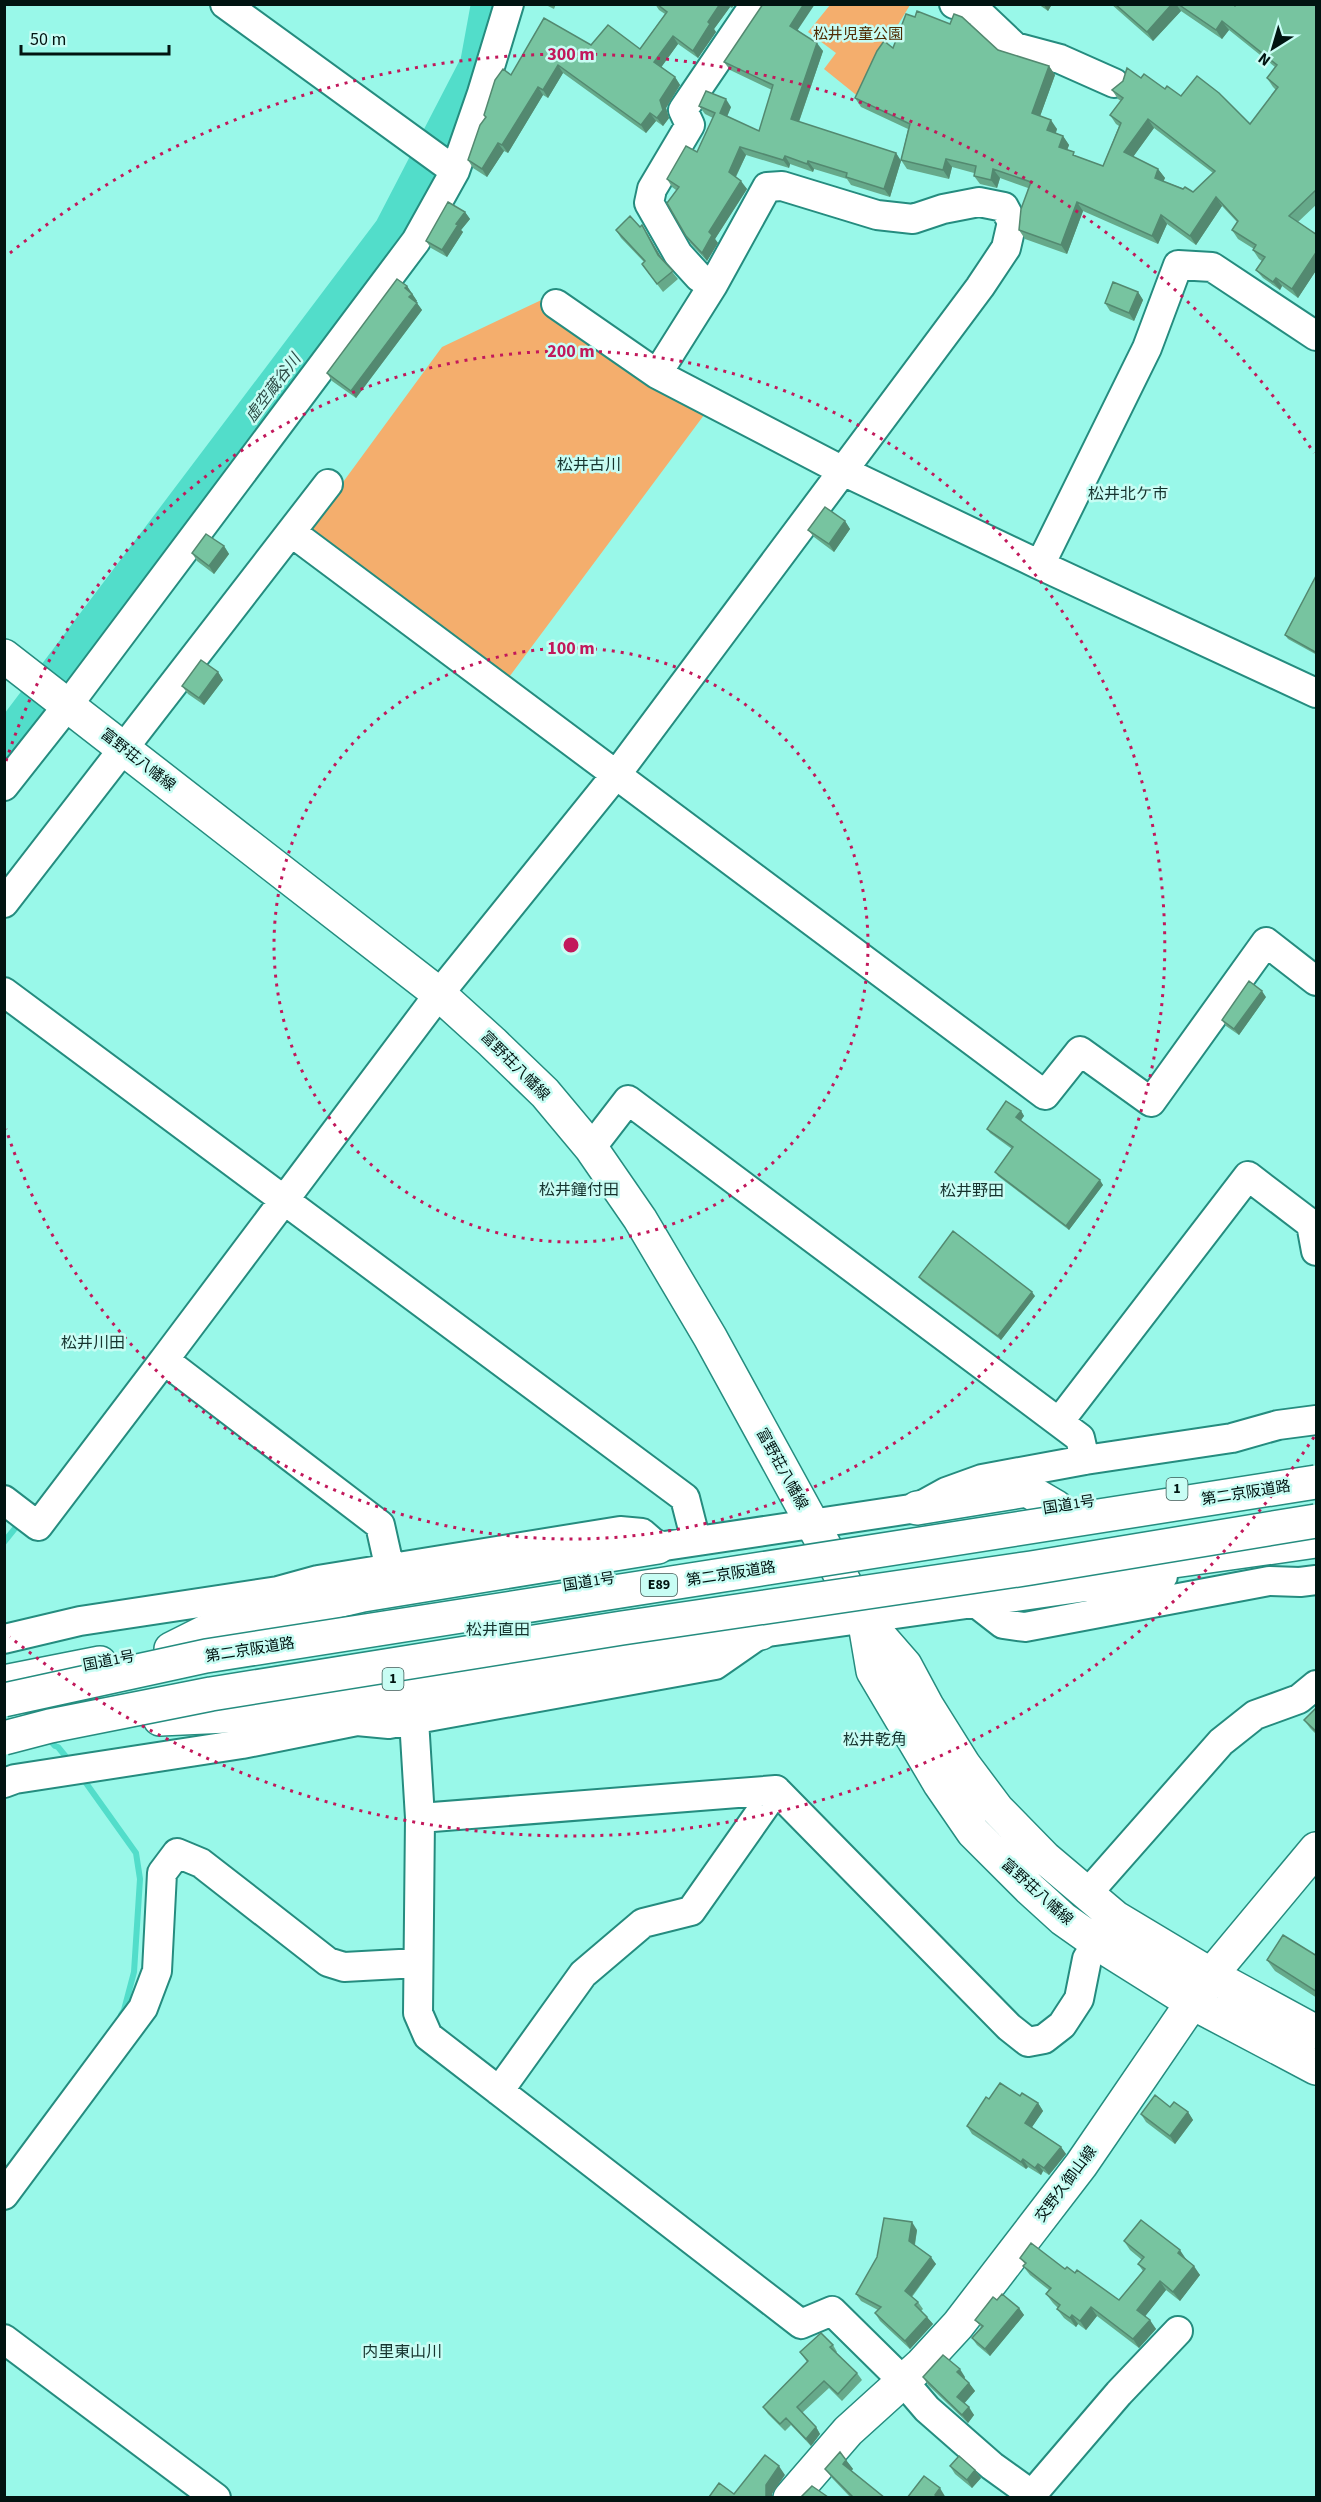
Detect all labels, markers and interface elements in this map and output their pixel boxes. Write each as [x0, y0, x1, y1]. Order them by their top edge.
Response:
scale bar [21, 18, 170, 56]
north arrow [1243, 18, 1303, 78]
park label: 松井児童公園 [813, 24, 903, 45]
text: 50 m [30, 27, 66, 52]
text: 300 m [547, 42, 595, 67]
text: N [1254, 47, 1275, 71]
text: 200 m [547, 339, 595, 364]
water label: 虚空蔵谷川 [240, 348, 307, 427]
district label: 松井古川 [557, 454, 621, 476]
district label: 松井北ケ市 [1088, 483, 1168, 505]
text: 100 m [547, 636, 595, 661]
street label: 富野荘八幡線 [96, 724, 180, 796]
centre of rings [561, 935, 581, 955]
street label: 富野荘八幡線 [476, 1027, 554, 1105]
district label: 松井鐘付田 [539, 1179, 619, 1201]
district label: 松井野田 [940, 1180, 1004, 1202]
district label: 松井川田 [61, 1332, 125, 1354]
street label: 富野荘八幡線 [751, 1425, 813, 1513]
street label: 第二京阪道路 [1200, 1476, 1292, 1510]
road number: 1 [1166, 1478, 1188, 1500]
street label: 国道1号 [1041, 1491, 1097, 1519]
street label: 第二京阪道路 [685, 1557, 777, 1591]
street label: 国道1号 [561, 1568, 617, 1596]
road number: E89 [641, 1574, 677, 1596]
district label: 松井直田 [466, 1619, 530, 1641]
street label: 第二京阪道路 [204, 1633, 296, 1667]
street label: 国道1号 [81, 1646, 137, 1676]
road number: 1 [382, 1668, 404, 1690]
district label: 松井乾角 [843, 1729, 907, 1751]
street label: 富野荘八幡線 [997, 1854, 1077, 1930]
street label: 交野久御山線 [1031, 2142, 1101, 2226]
district label: 内里東山川 [362, 2341, 442, 2363]

